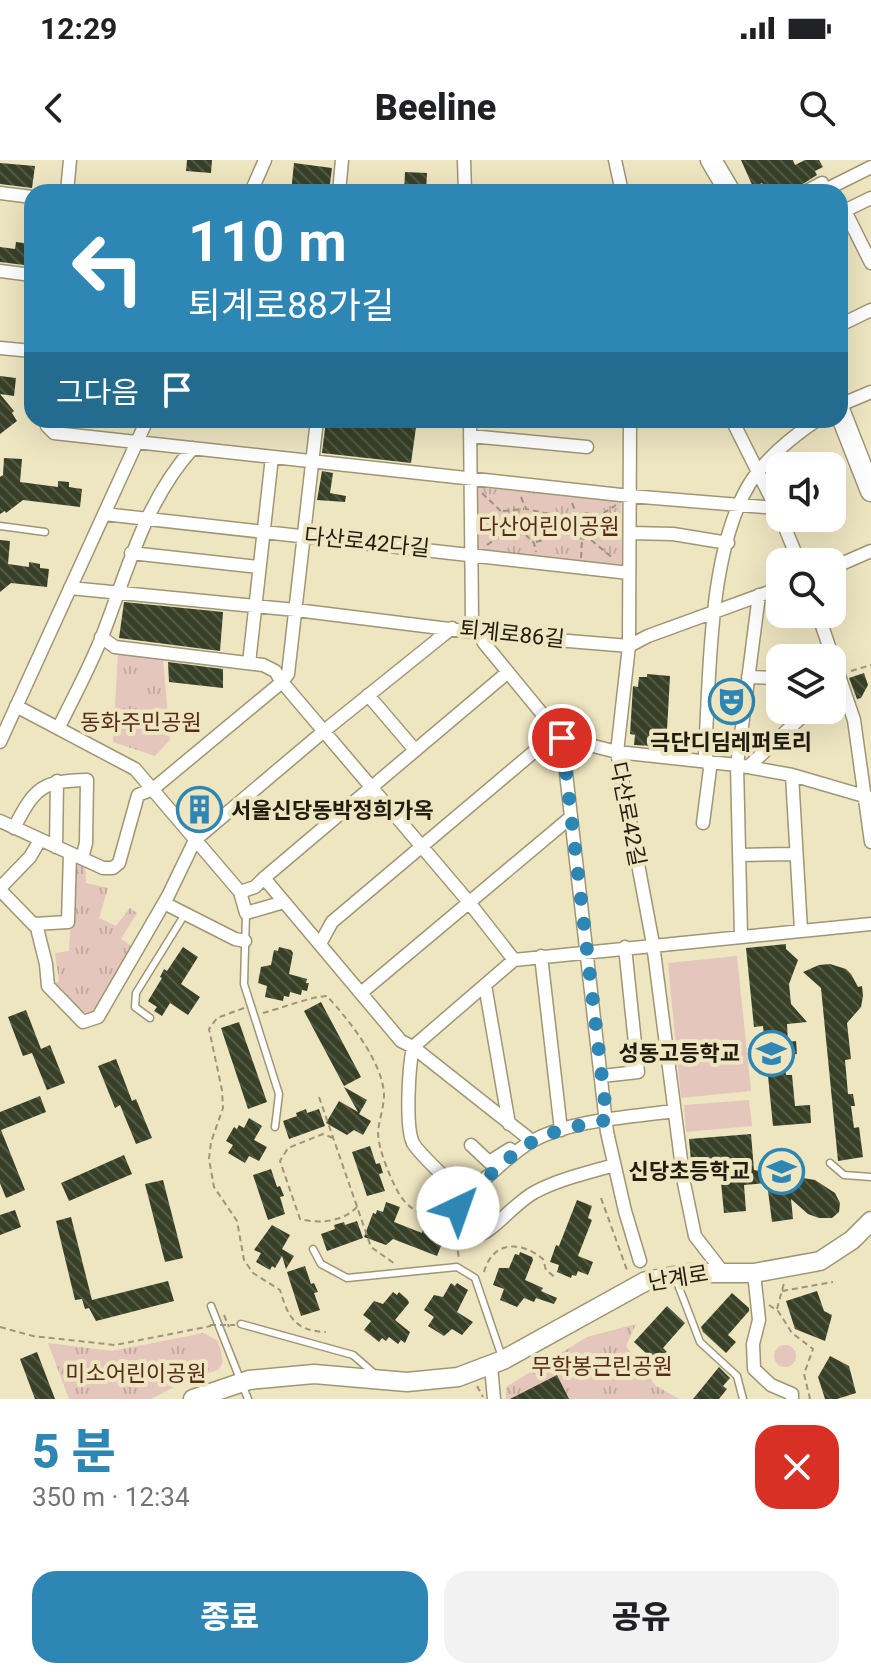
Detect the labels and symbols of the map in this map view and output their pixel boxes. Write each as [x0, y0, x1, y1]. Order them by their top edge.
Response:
park label: 다산어린이공원 [478, 514, 620, 539]
street label: 다산로42다길 [303, 523, 431, 561]
street label: 퇴계로86길 [458, 616, 566, 652]
theatre icon: 극단디딤레퍼토리 [707, 677, 755, 725]
pin [528, 704, 596, 772]
park label: 동화주민공원 [80, 710, 202, 735]
place label: 극단디딤레퍼토리 [650, 730, 812, 755]
street label: 다산로42길 [606, 760, 650, 868]
building icon: 서울신당동박정희가옥 [176, 786, 224, 834]
place label: 서울신당동박정희가옥 [231, 798, 433, 823]
school or university icon: 성동고등학교 [747, 1029, 795, 1077]
place label: 성동고등학교 [619, 1041, 740, 1066]
school or university icon: 신당초등학교 [757, 1147, 805, 1195]
place label: 신당초등학교 [629, 1159, 750, 1184]
position arrow [416, 1166, 500, 1250]
street label: 난계로 [646, 1261, 710, 1295]
park label: 무학봉근린공원 [531, 1354, 673, 1379]
park label: 미소어린이공원 [65, 1361, 207, 1386]

